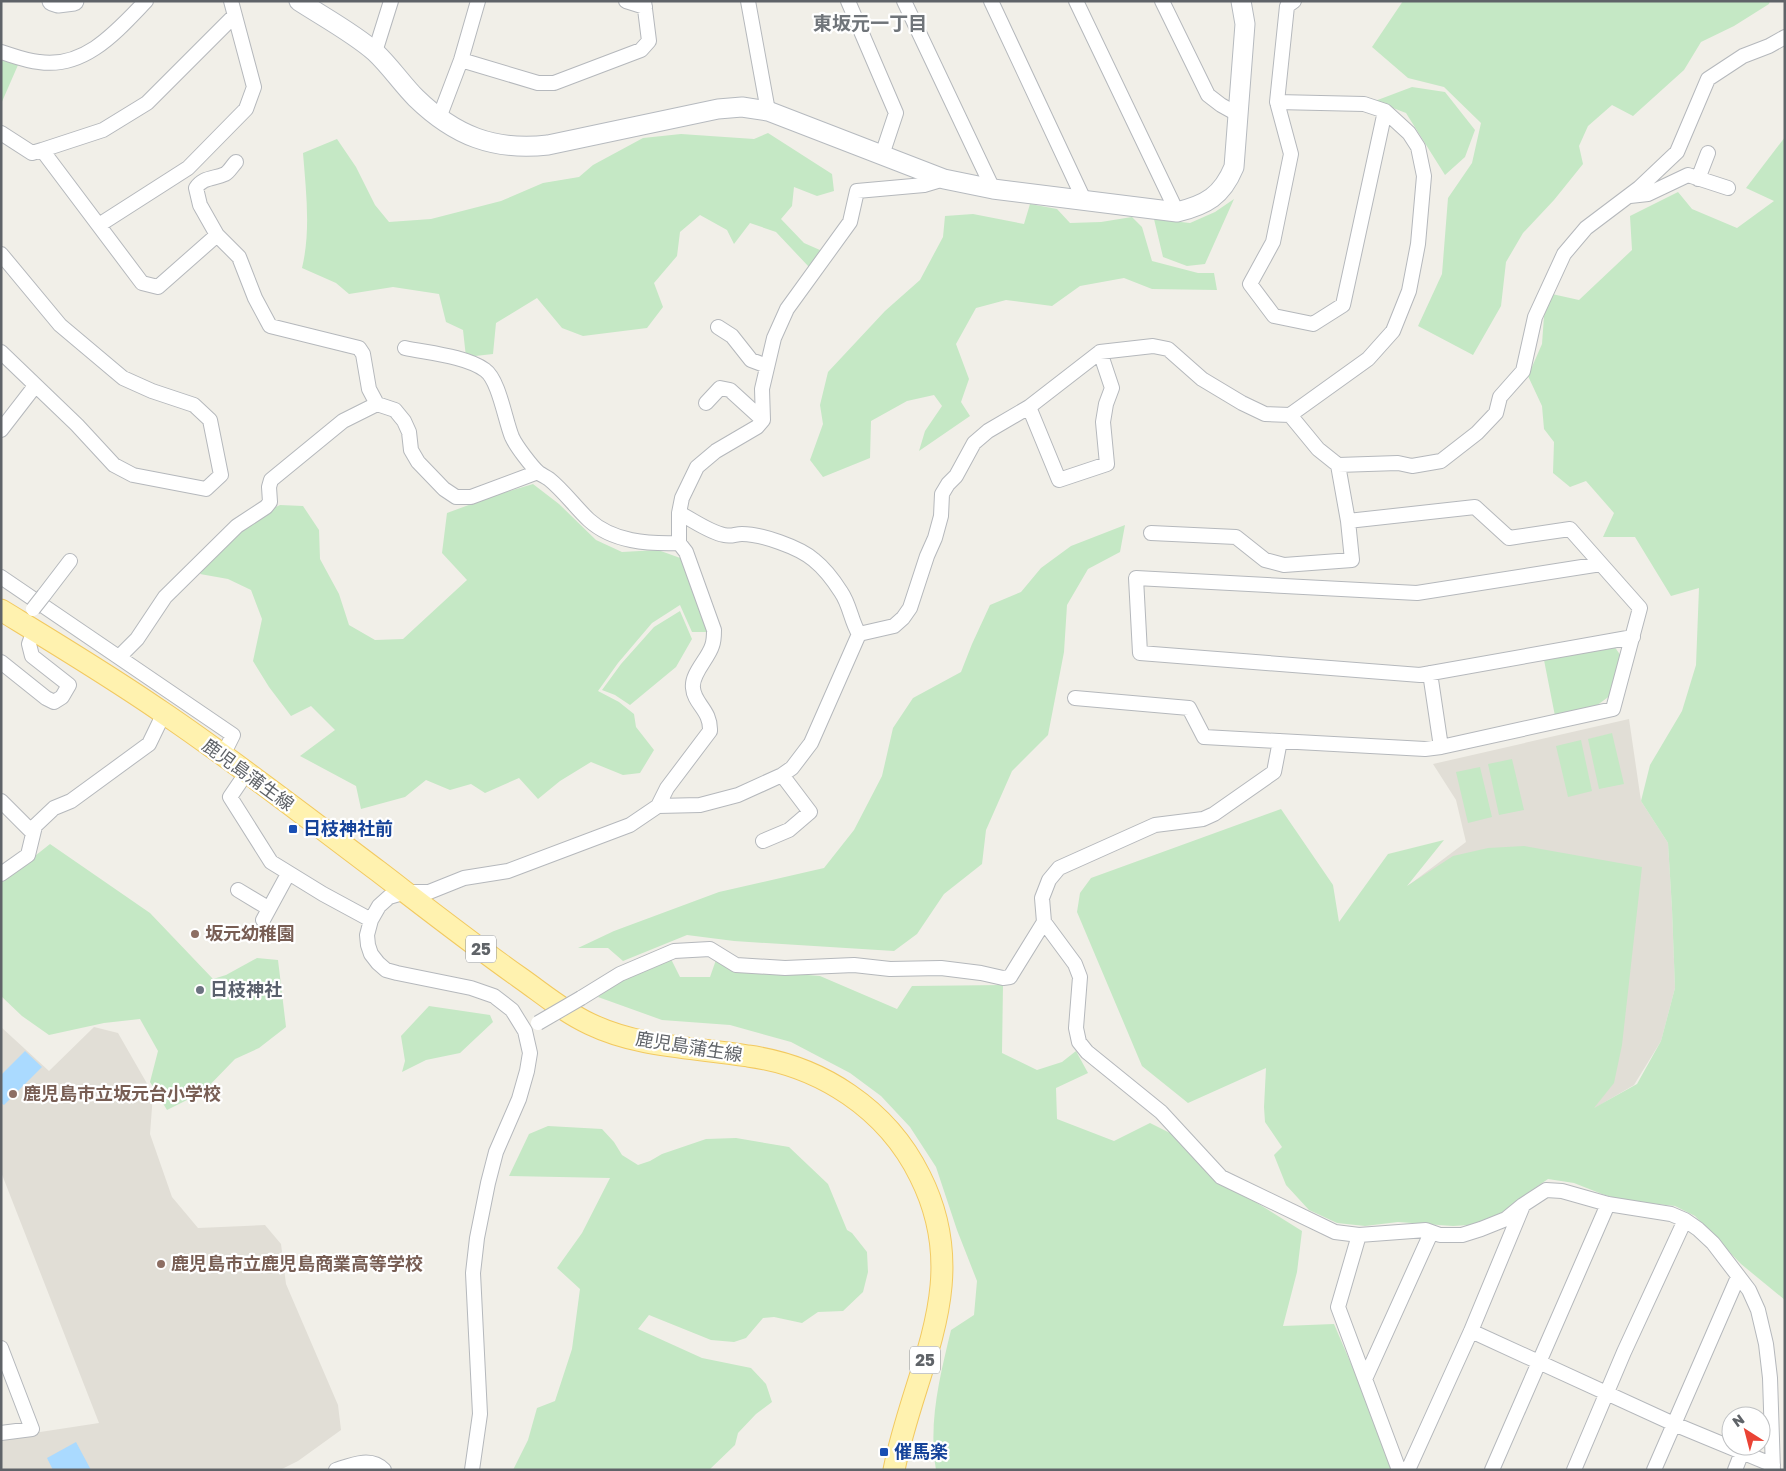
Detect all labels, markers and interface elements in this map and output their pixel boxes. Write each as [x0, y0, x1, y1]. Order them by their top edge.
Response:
district label: 東坂元一丁目 [813, 11, 927, 34]
street label: 鹿児島蒲生線 [198, 734, 299, 815]
place label: 日枝神社前 [303, 817, 393, 839]
marker: 日枝神社前 [287, 823, 299, 835]
place label: 坂元幼稚園 [205, 922, 295, 944]
marker: 坂元幼稚園 [189, 928, 201, 940]
road number: 25 [466, 936, 496, 962]
place label: 日枝神社 [210, 978, 282, 1000]
marker: 日枝神社 [194, 984, 206, 996]
street label: 鹿児島蒲生線 [634, 1027, 744, 1065]
place label: 鹿児島市立坂元台小学校 [23, 1082, 221, 1104]
marker: 鹿児島市立坂元台小学校 [7, 1088, 19, 1100]
place label: 鹿児島市立鹿児島商業高等学校 [171, 1252, 423, 1274]
marker: 鹿児島市立鹿児島商業高等学校 [155, 1258, 167, 1270]
road number: 25 [910, 1346, 940, 1374]
north arrow [1721, 1406, 1771, 1456]
text: N [1729, 1410, 1747, 1430]
place label: 催馬楽 [894, 1440, 948, 1462]
marker: 催馬楽 [878, 1446, 890, 1458]

